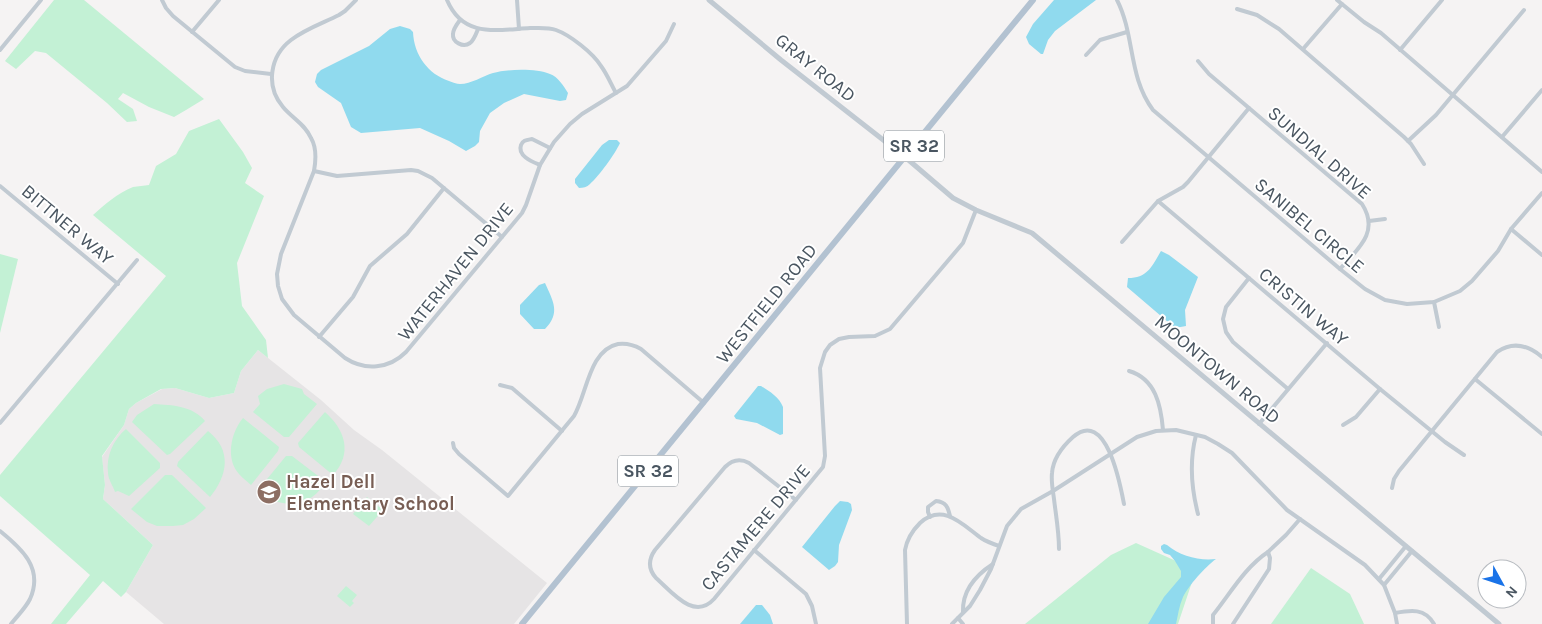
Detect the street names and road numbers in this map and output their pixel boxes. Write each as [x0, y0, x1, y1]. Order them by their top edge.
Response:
street label: GRAY ROAD [771, 29, 860, 107]
street label: SUNDIAL DRIVE [1263, 102, 1376, 204]
road number: SR 32 [884, 130, 944, 162]
street label: SANIBEL CIRCLE [1250, 173, 1369, 278]
street label: BITTNER WAY [17, 180, 118, 270]
street label: WATERHAVEN DRIVE [393, 198, 518, 345]
street label: WESTFIELD ROAD [712, 239, 822, 368]
street label: CRISTIN WAY [1254, 263, 1353, 351]
street label: MOONTOWN ROAD [1150, 311, 1285, 429]
road number: SR 32 [618, 456, 678, 486]
street label: CASTAMERE DRIVE [697, 460, 815, 595]

